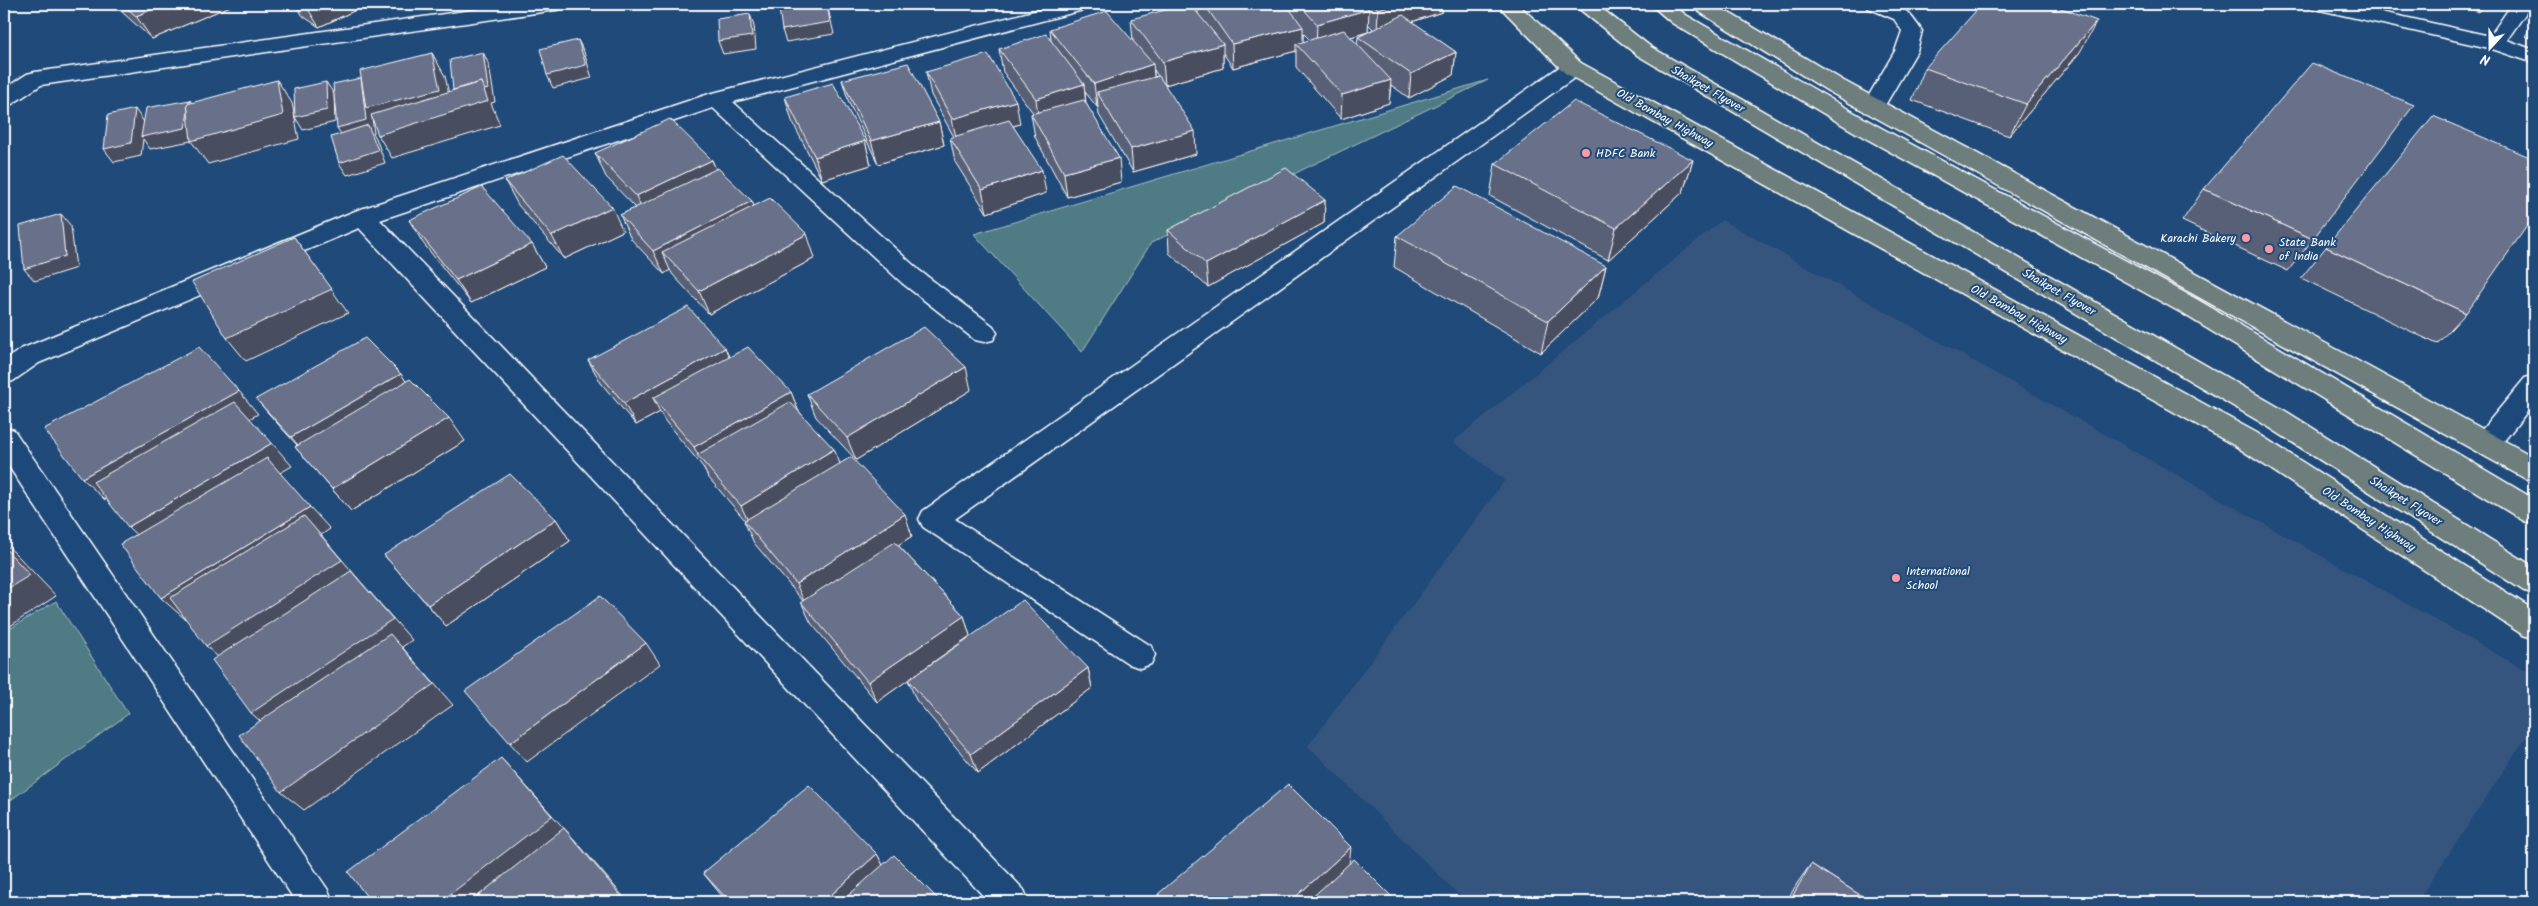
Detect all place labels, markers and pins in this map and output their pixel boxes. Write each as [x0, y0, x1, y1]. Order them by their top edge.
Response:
place label: HDFC Bank [1596, 144, 1656, 163]
marker: HDFC Bank [1580, 147, 1592, 159]
place label: Karachi Bakery [2160, 229, 2236, 248]
marker: Karachi Bakery [2240, 232, 2252, 244]
place label: State Bank of India [2279, 233, 2336, 266]
marker: State Bank of India [2263, 243, 2275, 255]
place label: International School [1906, 562, 1970, 595]
marker: International School [1890, 572, 1902, 584]

